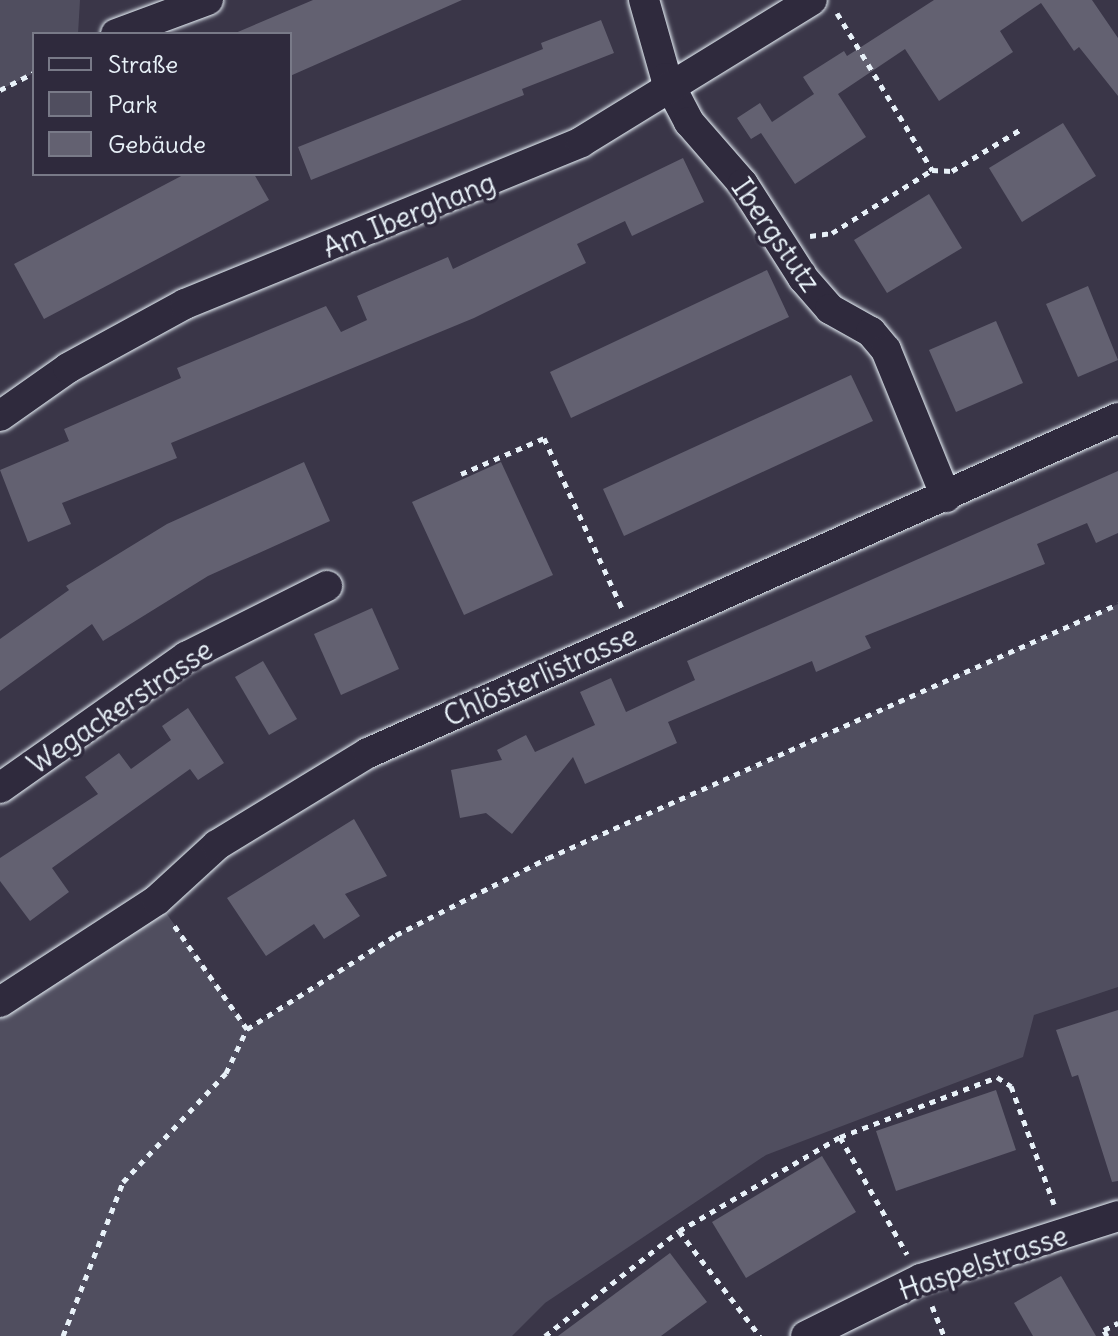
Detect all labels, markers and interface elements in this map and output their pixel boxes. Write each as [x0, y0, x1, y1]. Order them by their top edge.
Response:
legend [32, 32, 292, 176]
text: Straße [108, 49, 178, 79]
text: Park [108, 89, 158, 119]
text: Gebäude [108, 129, 206, 159]
street label: Am Iberghang [318, 165, 500, 265]
street label: Ibergstutz [725, 172, 827, 298]
street label: Chlösterlistrasse [438, 618, 642, 734]
street label: Wegackerstrasse [21, 633, 219, 781]
street label: Haspelstrasse [894, 1218, 1072, 1308]

